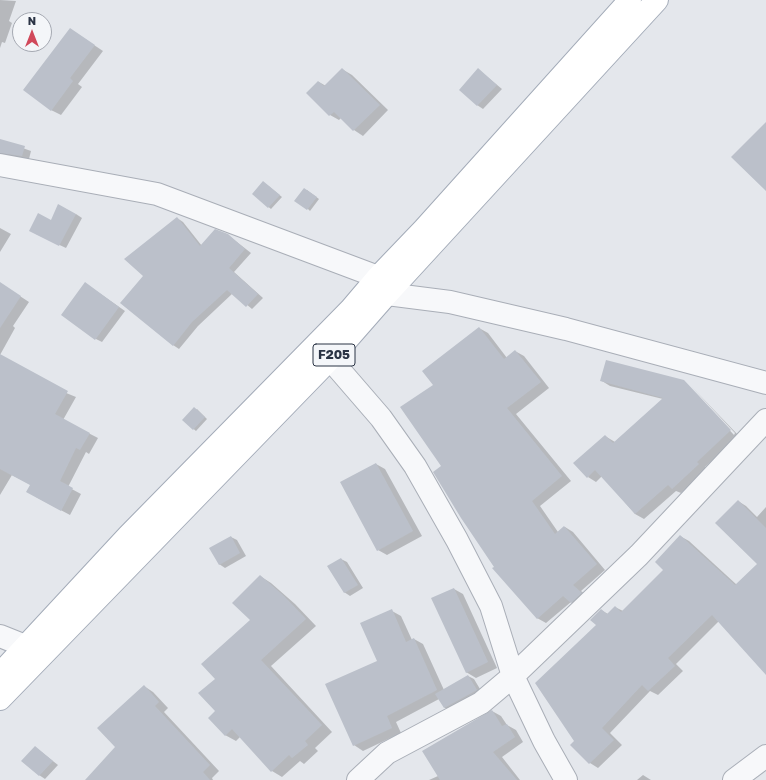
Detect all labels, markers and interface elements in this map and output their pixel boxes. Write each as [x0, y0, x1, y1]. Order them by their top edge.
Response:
north arrow [12, 12, 52, 52]
text: N [28, 14, 36, 27]
road number: F205 [313, 344, 355, 366]

